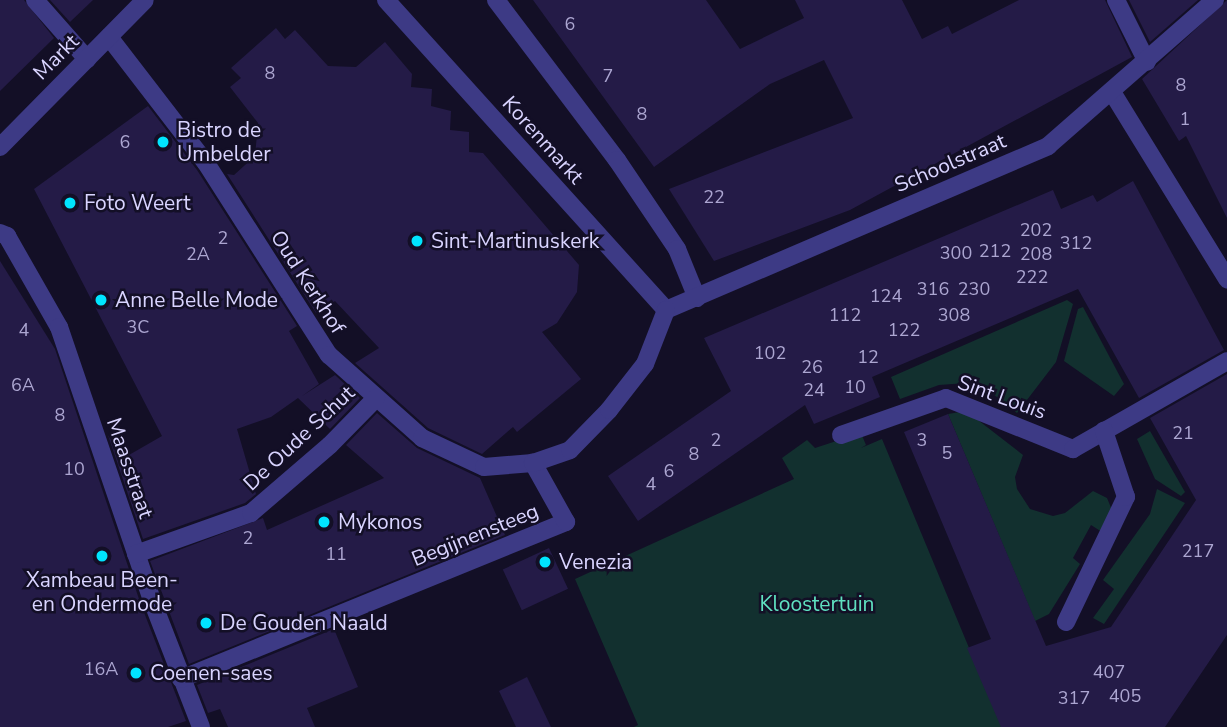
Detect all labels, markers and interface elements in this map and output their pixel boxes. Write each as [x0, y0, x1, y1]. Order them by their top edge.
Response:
house number: 6 [565, 13, 575, 35]
street label: Markt [28, 29, 84, 85]
house number: 8 [265, 62, 275, 84]
house number: 7 [603, 65, 613, 87]
house number: 8 [1176, 74, 1186, 96]
street label: Korenmarkt [497, 91, 589, 189]
house number: 8 [637, 103, 647, 125]
house number: 1 [1180, 108, 1190, 130]
place label: Bistro de Umbelder [177, 117, 271, 167]
street label: Schoolstraat [891, 128, 1009, 198]
house number: 6 [120, 131, 130, 153]
marker: Bistro de Umbelder [155, 134, 171, 150]
house number: 22 [703, 186, 725, 208]
place label: Foto Weert [84, 190, 191, 216]
marker: Foto Weert [62, 195, 78, 211]
house number: 202 [1020, 219, 1052, 241]
street label: Oud Kerkhof [265, 226, 351, 338]
house number: 2 [218, 227, 228, 249]
place label: Sint-Martinuskerk [431, 228, 599, 254]
house number: 312 [1060, 232, 1092, 254]
marker: Sint-Martinuskerk [409, 233, 425, 249]
house number: 212 [979, 240, 1011, 262]
house number: 300 [940, 242, 972, 264]
house number: 2A [186, 243, 210, 265]
house number: 208 [1020, 243, 1052, 265]
house number: 222 [1016, 266, 1048, 288]
house number: 316 [917, 278, 949, 300]
house number: 230 [958, 278, 990, 300]
house number: 124 [870, 285, 902, 307]
place label: Anne Belle Mode [115, 287, 278, 313]
marker: Anne Belle Mode [93, 292, 109, 308]
house number: 112 [829, 304, 861, 326]
house number: 308 [938, 304, 970, 326]
house number: 3C [127, 316, 149, 338]
house number: 4 [19, 319, 29, 341]
house number: 122 [888, 319, 920, 341]
house number: 102 [754, 342, 786, 364]
house number: 12 [857, 346, 879, 368]
house number: 26 [801, 356, 823, 378]
street label: Sint Louis [954, 369, 1050, 425]
house number: 6A [11, 374, 35, 396]
house number: 10 [844, 376, 866, 398]
house number: 24 [803, 379, 825, 401]
street label: De Oude Schut [238, 380, 360, 496]
house number: 8 [55, 404, 65, 426]
street label: Maasstraat [101, 414, 159, 522]
house number: 21 [1172, 422, 1194, 444]
house number: 2 [711, 429, 721, 451]
house number: 3 [917, 429, 927, 451]
house number: 5 [942, 442, 952, 464]
house number: 8 [689, 443, 699, 465]
house number: 10 [63, 458, 85, 480]
house number: 6 [664, 460, 674, 482]
house number: 4 [646, 473, 656, 495]
street label: Begijnensteeg [408, 498, 542, 572]
place label: Mykonos [338, 509, 422, 535]
marker: Mykonos [316, 514, 332, 530]
house number: 2 [243, 527, 253, 549]
house number: 217 [1182, 540, 1214, 562]
house number: 11 [325, 543, 347, 565]
marker: Xambeau Been- en Ondermode [94, 548, 110, 564]
place label: Venezia [559, 549, 632, 575]
marker: Venezia [537, 554, 553, 570]
place label: Xambeau Been- en Ondermode [26, 567, 178, 617]
park label: Kloostertuin [759, 591, 875, 617]
place label: De Gouden Naald [220, 610, 388, 636]
marker: De Gouden Naald [198, 615, 214, 631]
house number: 16A [84, 658, 118, 680]
place label: Coenen-saes [150, 660, 273, 686]
house number: 407 [1093, 661, 1125, 683]
marker: Coenen-saes [128, 665, 144, 681]
house number: 405 [1109, 685, 1141, 707]
house number: 317 [1058, 687, 1090, 709]

